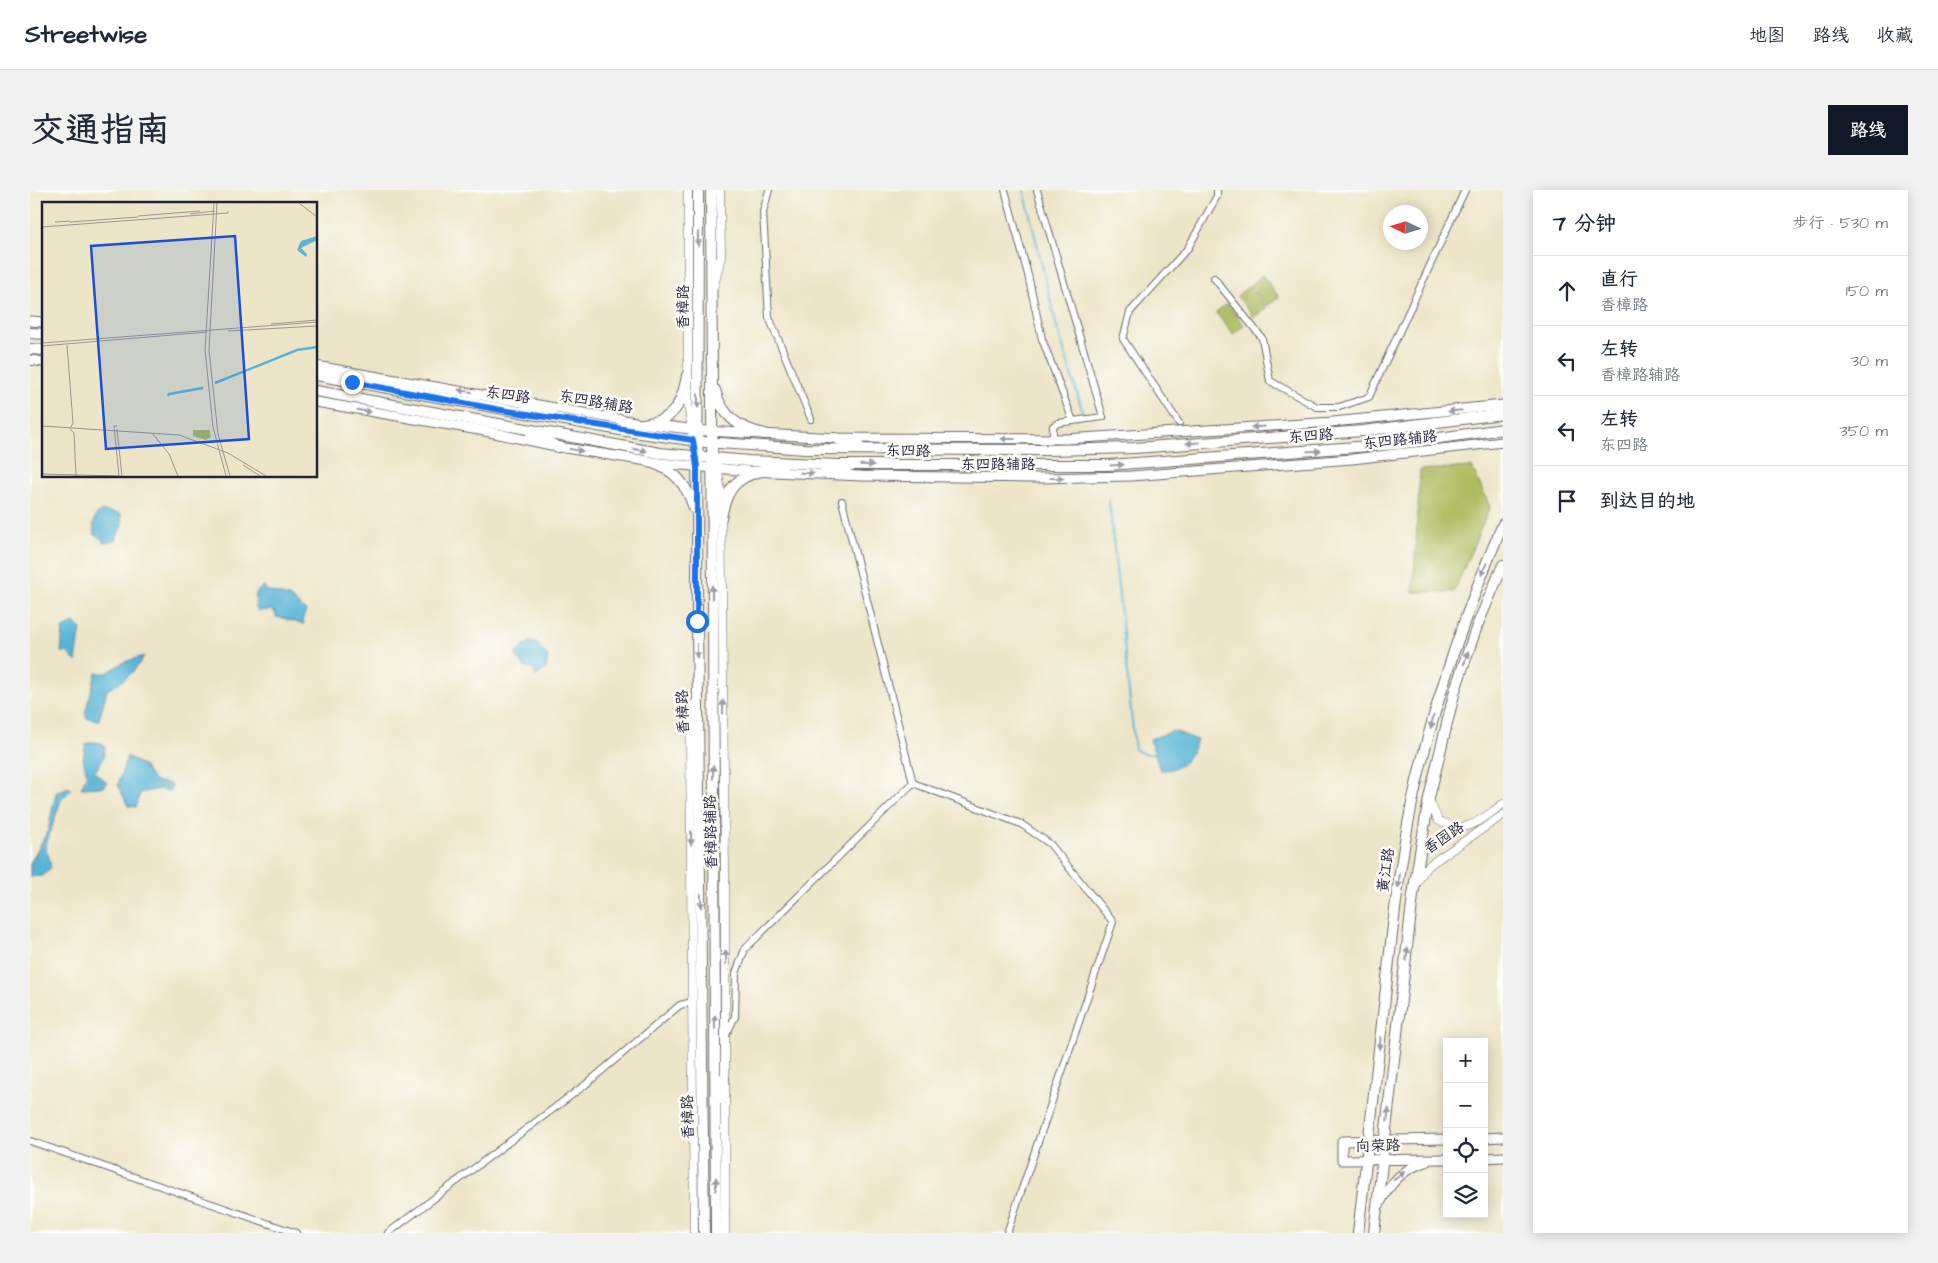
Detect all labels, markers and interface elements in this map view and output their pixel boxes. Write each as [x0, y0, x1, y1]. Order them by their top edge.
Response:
text: Streetwise [25, 18, 147, 52]
text: 地图 [1749, 23, 1785, 48]
text: 路线 [1813, 23, 1849, 48]
text: 收藏 [1877, 23, 1913, 48]
button: 路线 [1828, 105, 1908, 155]
text: 交通指南 [30, 106, 170, 155]
inset map [42, 202, 318, 478]
north arrow [1383, 205, 1428, 250]
text: 7 分钟 [1553, 209, 1616, 238]
text: 步行 · 530 m [1793, 212, 1888, 234]
one-way arrow [694, 231, 702, 247]
text: 直行 [1600, 266, 1638, 293]
icon: ahead [1553, 277, 1581, 305]
text: 150 m [1846, 280, 1888, 302]
street label: 香樟路 [673, 284, 694, 330]
text: 香樟路 [1600, 294, 1648, 316]
text: 左转 [1600, 336, 1638, 363]
icon: left [1553, 347, 1581, 375]
text: 30 m [1851, 350, 1888, 372]
text: 香樟路辅路 [1600, 364, 1680, 386]
route end [341, 371, 364, 394]
street label: 东四路 [484, 381, 532, 409]
street label: 东四路辅路 [557, 385, 635, 419]
one-way arrow [456, 386, 472, 394]
one-way arrow [694, 393, 702, 409]
text: 左转 [1600, 406, 1638, 433]
one-way arrow [357, 407, 373, 415]
one-way arrow [1446, 407, 1462, 415]
icon: left [1553, 417, 1581, 445]
text: 350 m [1840, 420, 1888, 442]
one-way arrow [1250, 424, 1266, 432]
street label: 东四路 [1288, 424, 1334, 448]
street label: 东四路辅路 [1362, 426, 1438, 454]
text: 东四路 [1600, 434, 1648, 456]
one-way arrow [1000, 435, 1016, 443]
street label: 东四路 [885, 440, 931, 462]
one-way arrow [1185, 440, 1201, 448]
one-way arrow [632, 446, 648, 454]
one-way arrow [568, 447, 584, 455]
one-way arrow [1306, 447, 1322, 455]
street label: 东四路辅路 [960, 454, 1036, 475]
one-way arrow [1109, 460, 1125, 468]
one-way arrow [859, 461, 875, 469]
one-way arrow [799, 470, 815, 478]
one-way arrow [1049, 473, 1065, 481]
icon: arrive [1553, 487, 1581, 515]
text: 到达目的地 [1600, 488, 1695, 515]
one-way arrow [1479, 562, 1487, 576]
one-way arrow [708, 584, 716, 600]
route start [686, 610, 709, 633]
one-way arrow [693, 643, 701, 659]
one-way arrow [1463, 650, 1470, 665]
street label: 香樟路 [672, 689, 694, 735]
one-way arrow [719, 699, 727, 715]
one-way arrow [1427, 715, 1435, 730]
one-way arrow [709, 764, 717, 780]
street label: 香樟路辅路 [700, 794, 722, 870]
street label: 香园路 [1419, 817, 1469, 859]
one-way arrow [687, 831, 695, 847]
street label: 黄江路 [1372, 846, 1400, 894]
one-way arrow [1395, 874, 1403, 890]
one-way arrow [697, 893, 705, 909]
one-way arrow [1403, 945, 1411, 961]
one-way arrow [722, 949, 730, 965]
one-way arrow [711, 1014, 719, 1030]
one-way arrow [1376, 1035, 1384, 1051]
map controls [1443, 1038, 1488, 1218]
button: + [1443, 1038, 1488, 1083]
button: − [1443, 1083, 1488, 1128]
street label: 香樟路 [677, 1094, 699, 1140]
one-way arrow [1384, 1107, 1392, 1123]
button: locate [1443, 1128, 1488, 1173]
street label: 向荣路 [1355, 1135, 1401, 1157]
one-way arrow [1392, 1171, 1405, 1182]
button: layers [1443, 1173, 1488, 1218]
one-way arrow [712, 1176, 720, 1192]

